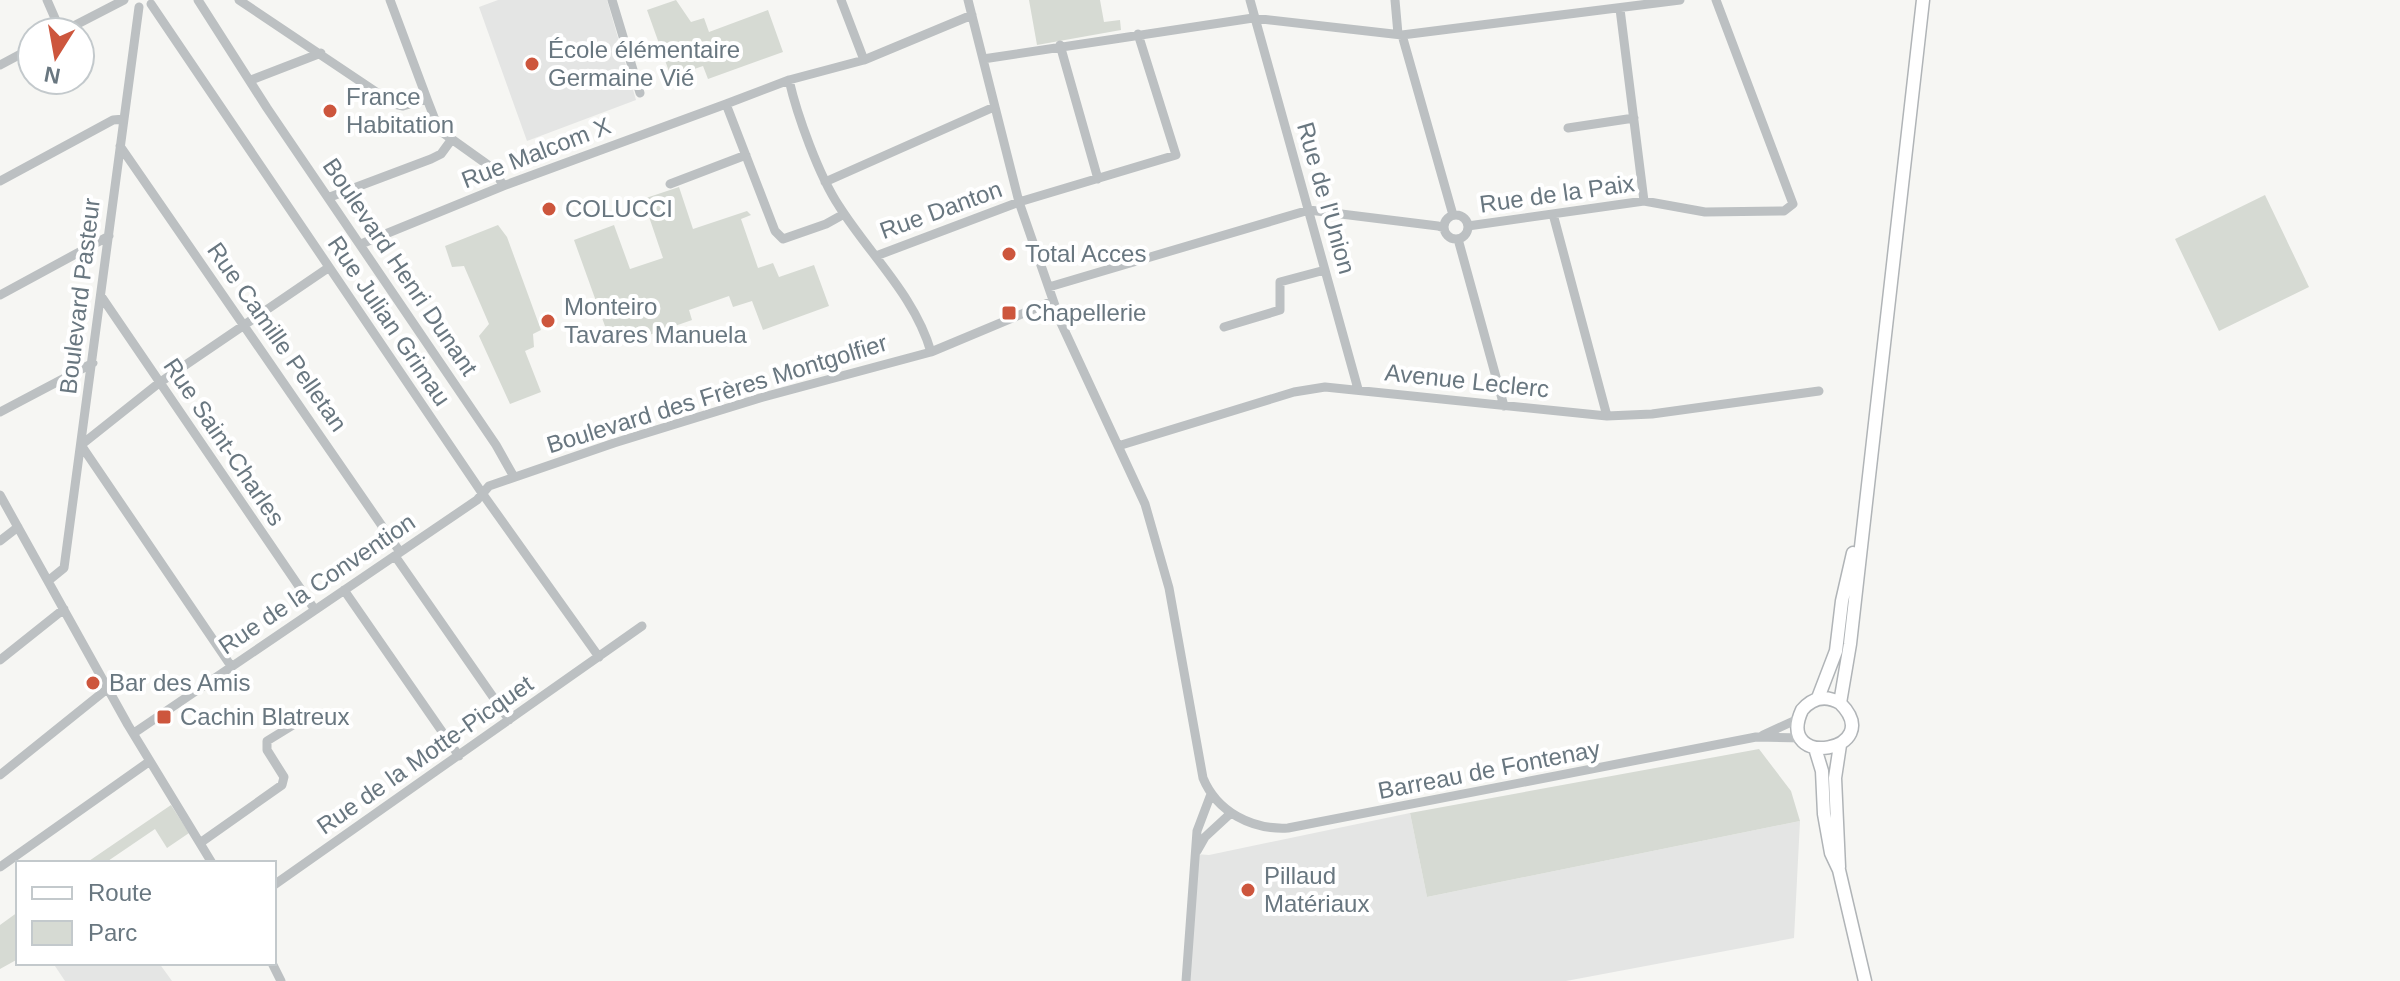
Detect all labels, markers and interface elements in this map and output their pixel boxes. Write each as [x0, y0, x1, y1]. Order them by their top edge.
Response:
north arrow [16, 16, 96, 96]
place label: École élémentaire Germaine Vié [548, 36, 740, 91]
marker: École élémentaire Germaine Vié [523, 55, 541, 73]
text: N [42, 61, 62, 89]
place label: France Habitation [346, 83, 454, 138]
marker: France Habitation [321, 102, 339, 120]
street label: Rue Malcom X [458, 112, 614, 193]
street label: Rue de l'Union [1292, 119, 1361, 277]
street label: Boulevard Henri Dunant [318, 153, 483, 381]
street label: Rue de la Paix [1478, 169, 1636, 218]
street label: Rue Danton [876, 175, 1006, 244]
place label: COLUCCI [565, 195, 673, 222]
street label: Boulevard Pasteur [54, 196, 105, 396]
marker: COLUCCI [540, 200, 558, 218]
street label: Rue Julian Grimau [323, 231, 456, 411]
street label: Rue Camille Pelletan [202, 237, 353, 436]
place label: Total Acces [1025, 240, 1146, 267]
marker: Total Acces [1000, 245, 1018, 263]
place label: Monteiro Tavares Manuela [564, 293, 747, 348]
place label: Chapellerie [1025, 299, 1146, 326]
marker: Chapellerie [1000, 304, 1018, 322]
marker: Monteiro Tavares Manuela [539, 312, 557, 330]
street label: Boulevard des Frères Montgolfier [543, 329, 890, 458]
street label: Rue Saint-Charles [158, 353, 290, 531]
street label: Avenue Leclerc [1384, 358, 1551, 403]
street label: Rue de la Convention [213, 508, 420, 659]
place label: Bar des Amis [109, 669, 250, 696]
street label: Rue de la Motte-Picquet [312, 670, 538, 839]
marker: Bar des Amis [84, 674, 102, 692]
place label: Cachin Blatreux [180, 703, 349, 730]
marker: Cachin Blatreux [155, 708, 173, 726]
street label: Barreau de Fontenay [1376, 735, 1602, 804]
legend [16, 861, 276, 965]
place label: Pillaud Matériaux [1264, 862, 1369, 917]
text: Route [88, 879, 152, 906]
marker: Pillaud Matériaux [1239, 881, 1257, 899]
text: Parc [88, 919, 137, 946]

